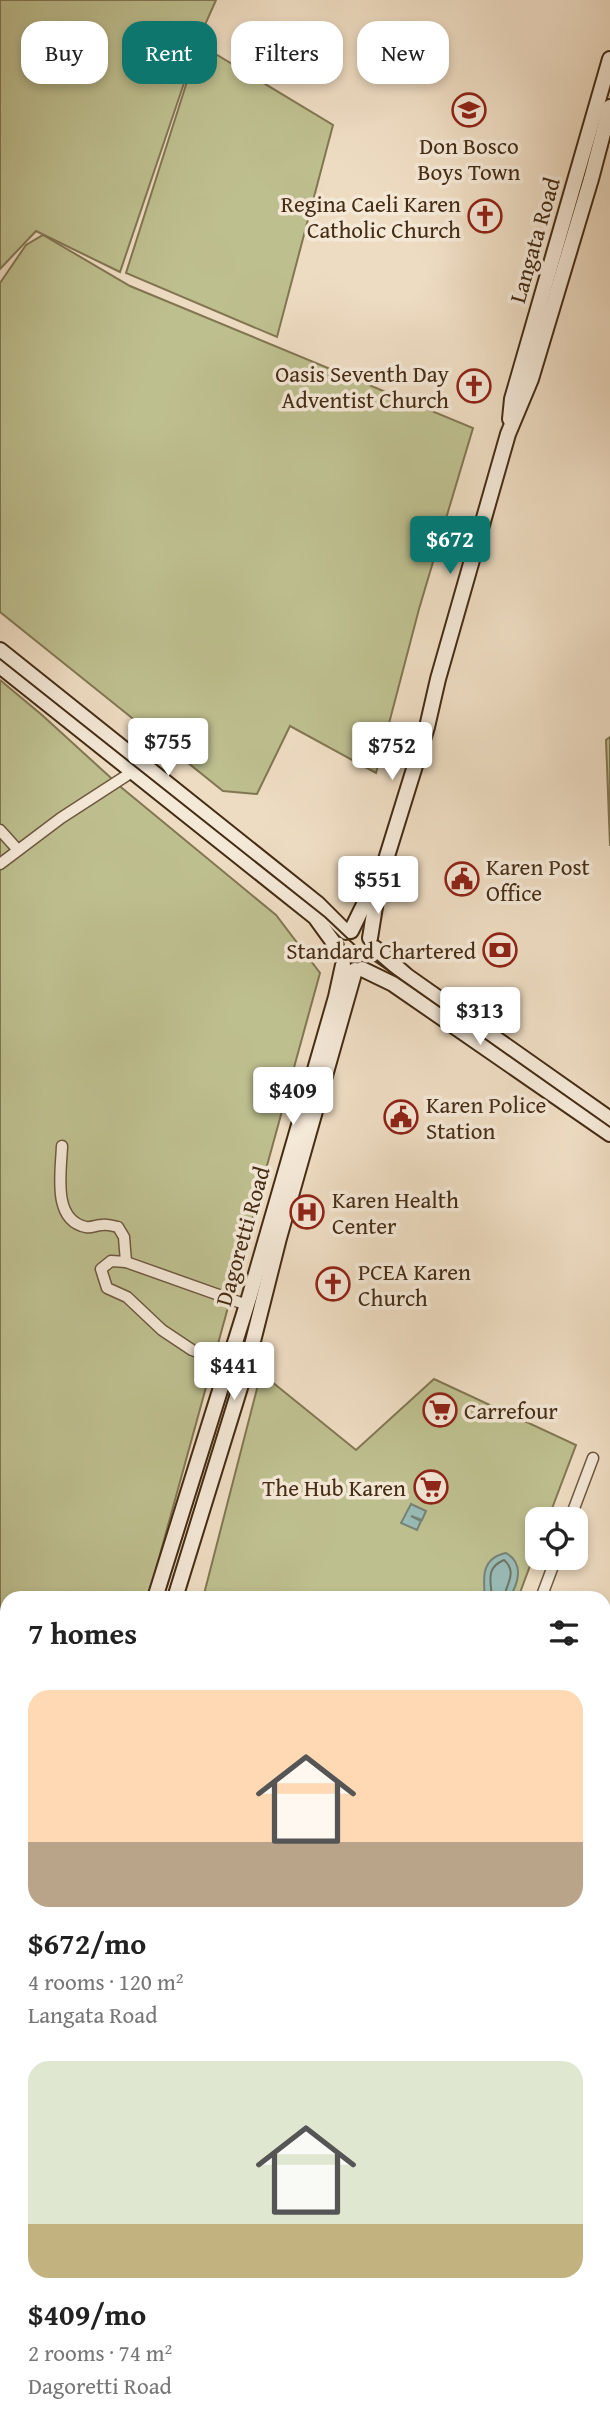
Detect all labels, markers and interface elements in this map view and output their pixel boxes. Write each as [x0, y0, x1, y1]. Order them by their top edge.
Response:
chip: Buy [21, 21, 108, 84]
chip: Rent [122, 21, 217, 84]
chip: Filters [231, 21, 343, 84]
chip: New [357, 21, 449, 84]
school or university icon: Don Bosco Boys Town [450, 91, 488, 129]
place label: Don Bosco Boys Town [417, 129, 521, 188]
street label: Langata Road [500, 173, 568, 307]
place label: Regina Caeli Karen Catholic Church [281, 187, 461, 246]
church icon: Regina Caeli Karen Catholic Church [466, 197, 504, 235]
place label: Oasis Seventh Day Adventist Church [275, 357, 450, 416]
church icon: Oasis Seventh Day Adventist Church [455, 367, 493, 405]
pin: $672 [409, 516, 491, 576]
text: $672 [426, 522, 474, 555]
pin: $755 [127, 718, 209, 778]
pin: $752 [351, 722, 433, 782]
text: $755 [144, 724, 192, 757]
text: $752 [368, 728, 416, 761]
place label: Karen Post Office [486, 850, 590, 909]
pin: $551 [337, 856, 419, 916]
public building icon: Karen Post Office [443, 860, 481, 898]
text: $551 [354, 862, 402, 895]
bank icon: Standard Chartered [481, 931, 519, 969]
place label: Standard Chartered [286, 934, 477, 967]
pin: $313 [439, 988, 521, 1047]
text: $313 [456, 993, 504, 1026]
pin: $409 [252, 1068, 334, 1127]
text: $409 [269, 1073, 317, 1106]
place label: Karen Police Station [426, 1088, 546, 1147]
public building icon: Karen Police Station [382, 1098, 420, 1136]
street label: Dagoretti Road [206, 1162, 278, 1310]
place label: Karen Health Center [332, 1183, 459, 1242]
hospital icon: Karen Health Center [288, 1193, 326, 1231]
place label: PCEA Karen Church [358, 1255, 471, 1314]
church icon: PCEA Karen Church [314, 1265, 352, 1303]
pin: $441 [193, 1342, 275, 1402]
text: $441 [210, 1348, 258, 1381]
supermarket icon: Carrefour [421, 1391, 459, 1429]
place label: Carrefour [464, 1394, 558, 1427]
supermarket icon: The Hub Karen [412, 1468, 450, 1506]
place label: The Hub Karen [262, 1471, 406, 1504]
map controls [525, 1507, 588, 1570]
button: locate [525, 1507, 588, 1570]
text: 7 homes [28, 1611, 137, 1655]
icon: filters [545, 1614, 583, 1652]
icon: home [243, 1736, 369, 1862]
text: $672/mo [28, 1921, 146, 1965]
text: 4 rooms · 120 m² [28, 1965, 183, 1998]
text: Langata Road [28, 1998, 158, 2031]
icon: home [243, 2107, 369, 2233]
text: $409/mo [28, 2292, 146, 2336]
text: 2 rooms · 74 m² [28, 2336, 172, 2369]
text: Dagoretti Road [28, 2369, 172, 2402]

